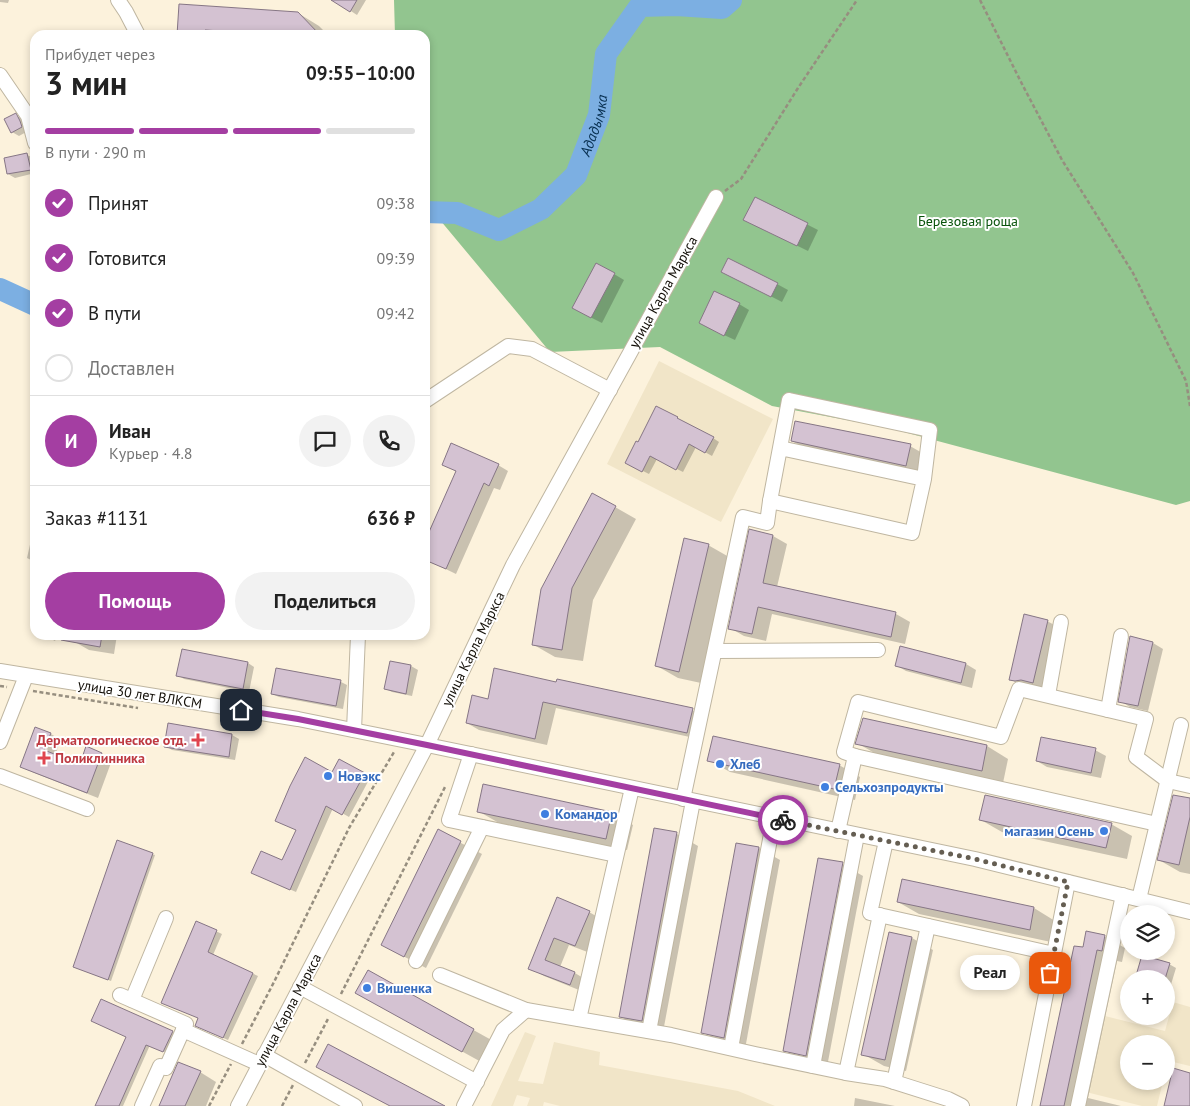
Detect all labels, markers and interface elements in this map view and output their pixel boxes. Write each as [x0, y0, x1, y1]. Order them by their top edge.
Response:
text: Прибудет через [45, 44, 155, 64]
text: 09:55–10:00 [306, 61, 415, 85]
text: 3 мин [45, 62, 127, 104]
water label: Ададымка [574, 93, 611, 159]
text: В пути · 290 m [45, 142, 146, 162]
icon: check [45, 189, 73, 217]
text: Принят [88, 191, 148, 215]
text: 09:38 [377, 193, 415, 213]
park label: Березовая роща [918, 212, 1018, 230]
street label: улица Карла Маркса [625, 233, 701, 351]
icon: check [45, 244, 73, 272]
text: Готовится [88, 246, 166, 270]
text: 09:39 [377, 248, 415, 268]
icon: check [45, 299, 73, 327]
text: В пути [88, 301, 141, 325]
text: 09:42 [377, 303, 415, 323]
text: Доставлен [88, 356, 175, 380]
button: chat [299, 415, 351, 467]
button: phone [363, 415, 415, 467]
text: Иван [109, 419, 151, 443]
text: И [65, 429, 77, 453]
text: Курьер · 4.8 [109, 443, 193, 463]
text: Заказ #1131 [45, 506, 148, 530]
text: 636 ₽ [367, 506, 415, 530]
button: Помощь [45, 572, 225, 630]
button: Поделиться [235, 572, 415, 630]
street label: улица Карла Маркса [437, 589, 509, 709]
street label: улица 30 лет ВЛКСМ [77, 675, 203, 713]
pin [220, 689, 262, 731]
icon: home [227, 696, 255, 724]
place label: Дерматологическое отд. [37, 731, 187, 749]
marker: Дерматологическое отд. [191, 733, 205, 747]
place label: Поликлинника [55, 749, 145, 767]
marker: Поликлинника [37, 751, 51, 765]
place label: Хлеб [730, 755, 761, 773]
marker: Хлеб [714, 758, 726, 770]
place label: Новэкс [338, 767, 381, 785]
marker: Новэкс [322, 770, 334, 782]
place label: Сельхозпродукты [835, 778, 944, 796]
marker: Сельхозпродукты [819, 781, 831, 793]
courier [758, 795, 808, 845]
place label: Командор [555, 805, 618, 823]
icon: bike [769, 806, 797, 834]
marker: Командор [539, 808, 551, 820]
place label: магазин Осень [1004, 822, 1094, 840]
marker: магазин Осень [1098, 825, 1110, 837]
map controls [1120, 905, 1175, 1090]
button: layers [1120, 905, 1175, 960]
street label: улица Карла Маркса [251, 950, 325, 1070]
pin [1029, 952, 1071, 994]
callout: Реал [960, 956, 1020, 990]
icon: bag [1036, 959, 1064, 987]
text: Реал [974, 962, 1006, 982]
button: + [1120, 970, 1175, 1025]
place label: Вишенка [377, 979, 432, 997]
marker: Вишенка [361, 982, 373, 994]
button: − [1120, 1035, 1175, 1090]

